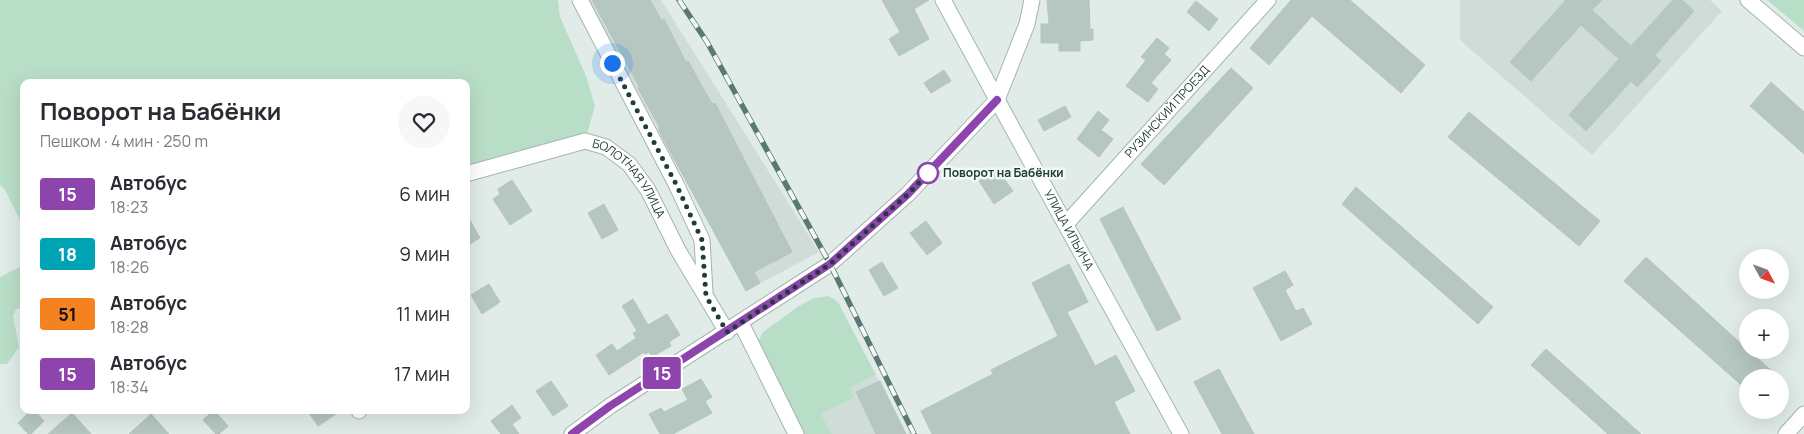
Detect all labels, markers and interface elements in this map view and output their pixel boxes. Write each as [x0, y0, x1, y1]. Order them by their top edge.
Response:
your location [600, 51, 625, 76]
street label: РУЗИНСКИЙ ПРОЕЗД [1121, 61, 1213, 161]
text: Поворот на Бабёнки [40, 94, 281, 127]
button: heart [398, 96, 450, 148]
text: Пешком · 4 мин · 250 m [40, 130, 208, 152]
street label: БОЛОТНАЯ УЛИЦА [590, 135, 670, 221]
marker: Поворот на Бабёнки [917, 162, 939, 184]
place label: Поворот на Бабёнки [943, 164, 1064, 181]
text: Автобус [110, 170, 187, 196]
text: 6 мин [399, 181, 450, 207]
text: 15 [58, 182, 77, 206]
street label: УЛИЦА ИЛЬИЧА [1040, 186, 1098, 273]
text: 18:23 [110, 196, 148, 218]
text: Автобус [110, 230, 187, 256]
text: 9 мин [399, 241, 450, 267]
text: 18 [58, 242, 77, 266]
north arrow [1739, 249, 1789, 299]
map controls [1739, 249, 1789, 419]
text: 18:26 [110, 256, 149, 278]
text: Автобус [110, 290, 187, 316]
text: 11 мин [396, 301, 450, 327]
text: 51 [58, 302, 77, 326]
button: + [1739, 309, 1789, 359]
text: 18:28 [110, 316, 149, 338]
text: Автобус [110, 350, 187, 376]
line badge: 15 [640, 357, 684, 389]
text: 17 мин [394, 361, 450, 387]
text: 15 [653, 361, 671, 385]
text: 15 [58, 362, 77, 386]
button: − [1739, 369, 1789, 419]
text: 18:34 [110, 376, 149, 398]

